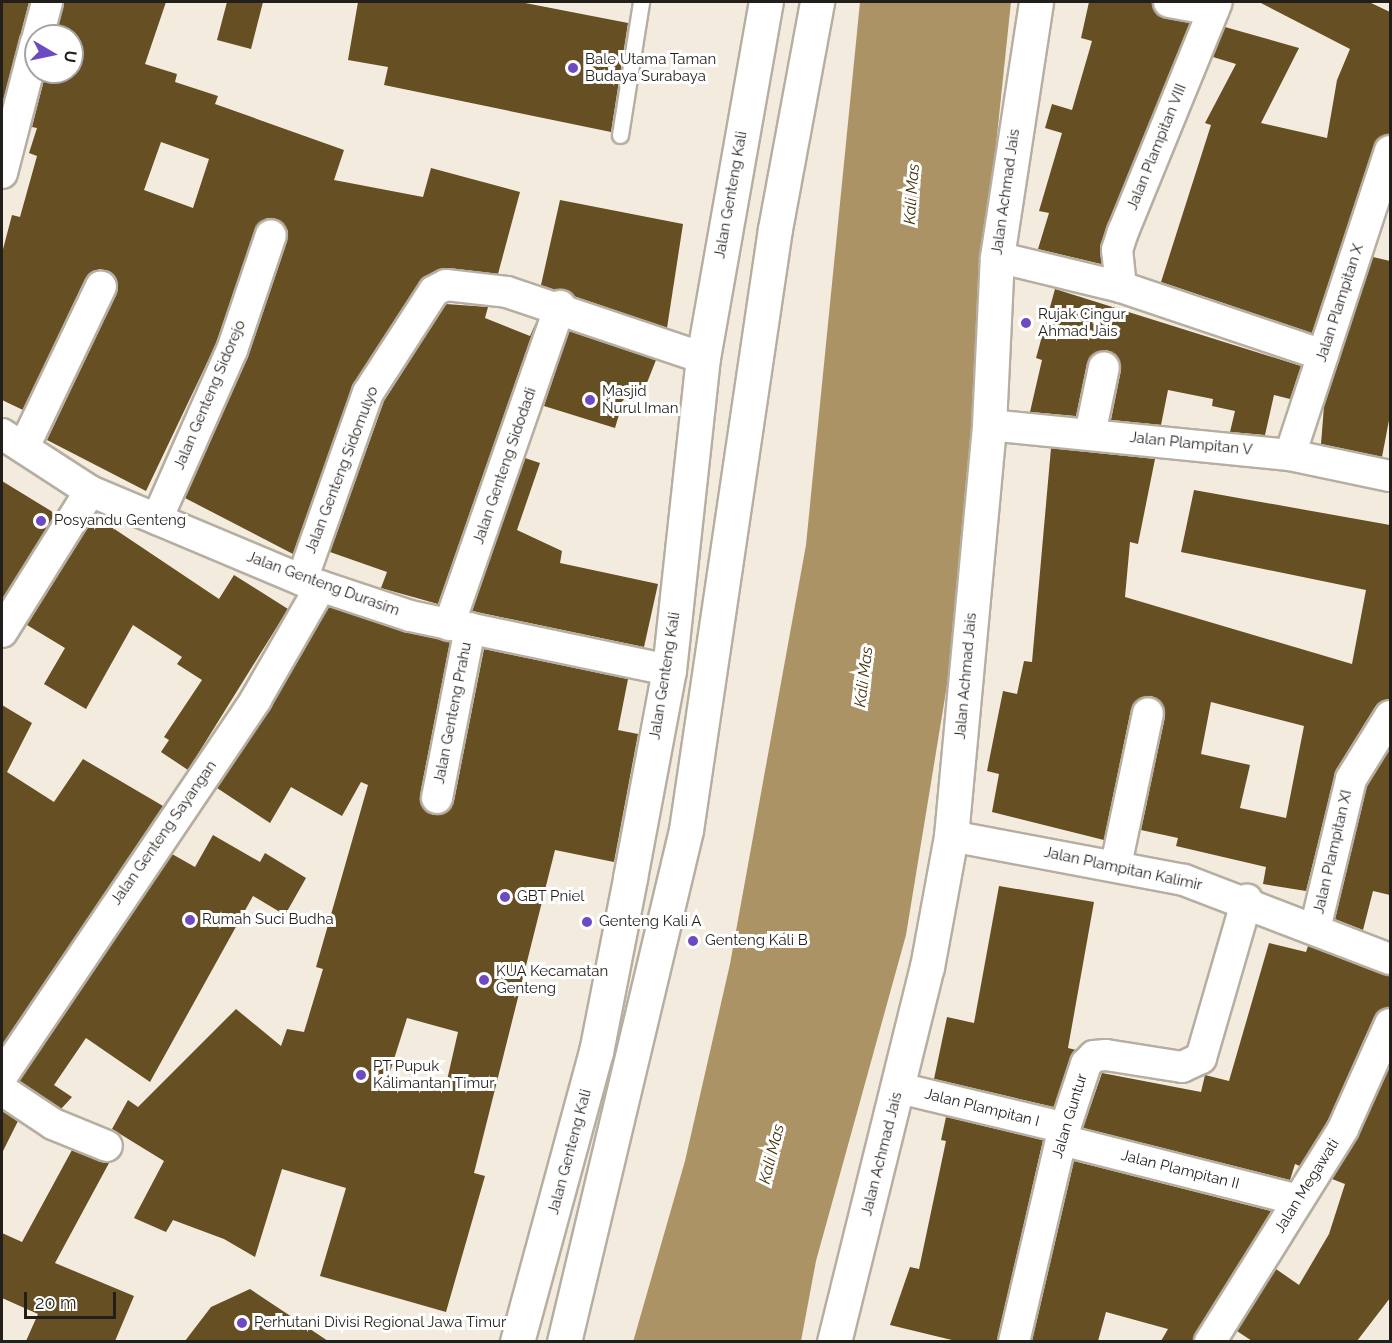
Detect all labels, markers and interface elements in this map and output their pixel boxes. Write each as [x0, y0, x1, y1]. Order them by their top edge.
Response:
north arrow [24, 24, 84, 84]
text: U [60, 49, 81, 64]
place label: Bale Utama Taman Budaya Surabaya [585, 50, 717, 85]
marker: Bale Utama Taman Budaya Surabaya [566, 61, 580, 75]
street label: Jalan Plampitan VIII [1123, 81, 1191, 213]
street label: Jalan Achmad Jais [988, 127, 1024, 257]
street label: Jalan Genteng Kali [711, 130, 751, 260]
water label: Kali Mas [900, 163, 924, 225]
street label: Jalan Plampitan X [1312, 242, 1368, 364]
place label: Rujak Cingur Ahmad Jais [1038, 305, 1126, 340]
marker: Rujak Cingur Ahmad Jais [1019, 316, 1033, 330]
street label: Jalan Genteng Sidorejo [170, 318, 250, 472]
place label: Masjid Nurul Iman [602, 382, 679, 417]
street label: Jalan Genteng Sidomulyo [302, 384, 382, 556]
street label: Jalan Genteng Sidodadi [470, 385, 540, 547]
marker: Masjid Nurul Iman [583, 393, 597, 407]
street label: Jalan Plampitan V [1128, 429, 1254, 459]
marker: Posyandu Genteng [32, 512, 50, 530]
place label: Posyandu Genteng [54, 512, 186, 530]
street label: Jalan Genteng Durasim [244, 548, 402, 620]
street label: Jalan Genteng Kali [646, 611, 684, 741]
street label: Jalan Achmad Jais [951, 612, 981, 740]
street label: Jalan Genteng Prahu [430, 640, 476, 786]
water label: Kali Mas [851, 646, 877, 708]
street label: Jalan Genteng Sayangan [107, 757, 221, 909]
street label: Jalan Plampitan XI [1310, 788, 1356, 916]
street label: Jalan Plampitan Kalimir [1042, 843, 1204, 895]
place label: GBT Pniel [517, 888, 585, 906]
marker: GBT Pniel [498, 890, 512, 904]
place label: Rumah Suci Budha [202, 911, 334, 929]
marker: Rumah Suci Budha [183, 913, 197, 927]
place label: Genteng Kali A [599, 913, 702, 931]
marker: Genteng Kali A [580, 915, 594, 929]
place label: Genteng Kali B [705, 932, 808, 950]
marker: Genteng Kali B [686, 934, 700, 948]
place label: KUA Kecamatan Genteng [496, 962, 609, 997]
marker: KUA Kecamatan Genteng [477, 973, 491, 987]
place label: PT Pupuk Kalimantan Timur [373, 1057, 495, 1092]
marker: PT Pupuk Kalimantan Timur [354, 1068, 368, 1082]
street label: Jalan Guntur [1049, 1071, 1091, 1161]
street label: Jalan Plampitan I [923, 1085, 1041, 1131]
street label: Jalan Genteng Kali [545, 1087, 595, 1217]
street label: Jalan Achmad Jais [858, 1090, 906, 1218]
water label: Kali Mas [755, 1122, 789, 1186]
street label: Jalan Megawati [1271, 1136, 1343, 1236]
street label: Jalan Plampitan II [1119, 1147, 1241, 1193]
scale bar [27, 1280, 118, 1318]
text: 20 m [35, 1292, 77, 1313]
place label: Perhutani Divisi Regional Jawa Timur [254, 1314, 508, 1332]
marker: Perhutani Divisi Regional Jawa Timur [235, 1316, 249, 1330]

